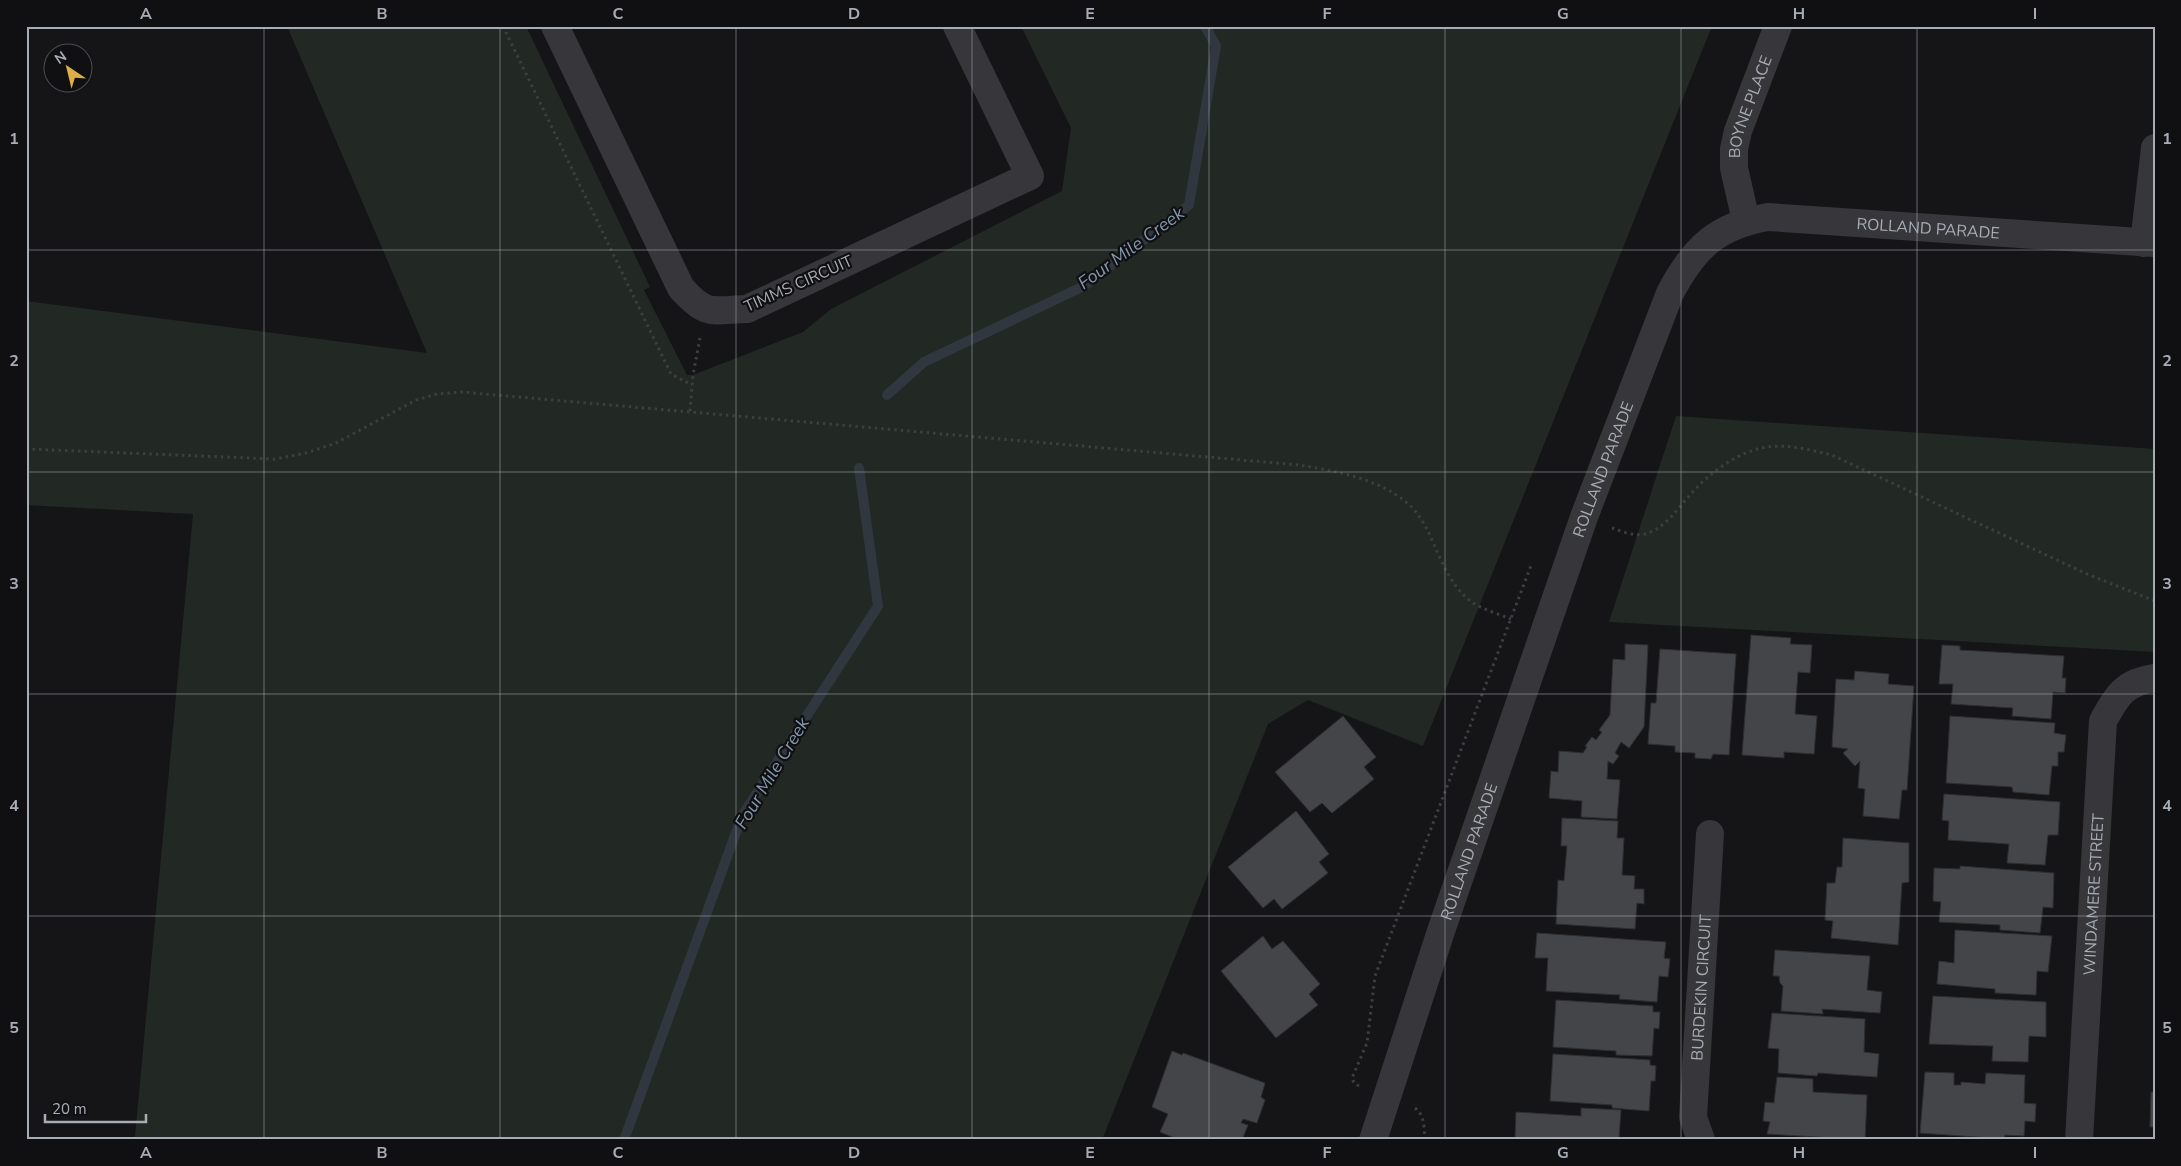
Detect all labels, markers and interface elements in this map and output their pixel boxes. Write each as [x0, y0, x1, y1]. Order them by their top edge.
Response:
text: A [140, 3, 152, 25]
text: B [376, 3, 388, 25]
text: C [613, 3, 624, 25]
text: D [848, 3, 860, 25]
text: E [1085, 3, 1095, 25]
text: F [1323, 3, 1332, 25]
text: G [1557, 3, 1569, 25]
text: H [1793, 3, 1805, 25]
text: I [2033, 3, 2037, 25]
north arrow [42, 42, 92, 92]
text: N [51, 47, 71, 69]
street label: BOYNE PLACE [1724, 53, 1778, 158]
text: 1 [9, 128, 19, 150]
text: 1 [2162, 128, 2172, 150]
water label: Four Mile Creek [1073, 201, 1190, 295]
street label: ROLLAND PARADE [1856, 213, 2000, 245]
street label: TIMMS CIRCUIT [741, 250, 857, 318]
text: 2 [9, 350, 19, 372]
text: 2 [2162, 350, 2172, 372]
street label: ROLLAND PARADE [1568, 399, 1639, 540]
text: 3 [9, 573, 19, 595]
text: 3 [2162, 573, 2172, 595]
water label: Four Mile Creek [729, 712, 815, 833]
street label: ROLLAND PARADE [1436, 780, 1503, 923]
text: 4 [9, 795, 19, 817]
text: 4 [2162, 795, 2172, 817]
street label: WINDAMERE STREET [2078, 813, 2110, 976]
street label: BURDEKIN CIRCUIT [1686, 914, 1717, 1061]
text: 5 [9, 1017, 19, 1039]
text: 5 [2162, 1017, 2172, 1039]
scale bar [45, 1091, 146, 1123]
text: 20 m [52, 1099, 87, 1119]
text: A [140, 1142, 152, 1164]
text: B [376, 1142, 388, 1164]
text: C [613, 1142, 624, 1164]
text: D [848, 1142, 860, 1164]
text: E [1085, 1142, 1095, 1164]
text: F [1323, 1142, 1332, 1164]
text: G [1557, 1142, 1569, 1164]
text: H [1793, 1142, 1805, 1164]
text: I [2033, 1142, 2037, 1164]

